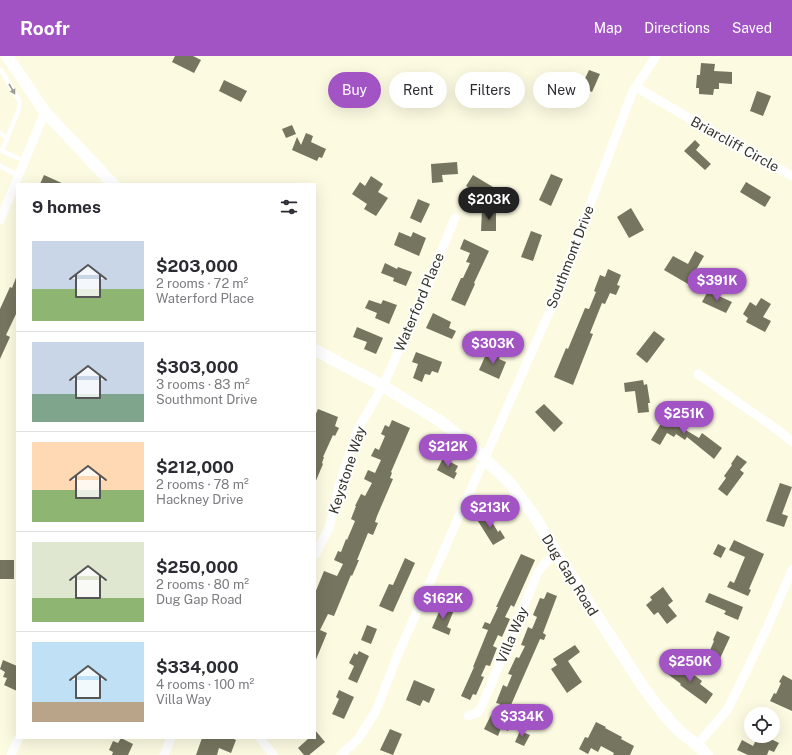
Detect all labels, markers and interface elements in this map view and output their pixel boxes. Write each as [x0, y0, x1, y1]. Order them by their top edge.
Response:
text: Roofr [20, 17, 70, 39]
text: Map [594, 20, 622, 36]
text: Directions [644, 20, 710, 36]
text: Saved [732, 20, 772, 36]
chip: Buy [328, 72, 381, 108]
chip: Rent [389, 72, 447, 108]
chip: Filters [455, 72, 525, 108]
chip: New [533, 72, 590, 108]
one-way arrow [9, 83, 16, 95]
street label: Briarcliff Circle [688, 113, 782, 175]
pin: $203K [461, 187, 517, 221]
text: $203K [467, 192, 511, 207]
icon: filters [278, 196, 300, 218]
text: 9 homes [32, 197, 101, 217]
street label: Southmont Drive [543, 203, 597, 311]
street label: Waterford Place [391, 250, 447, 354]
text: $203,000 [156, 256, 238, 276]
icon: home [64, 257, 112, 305]
pin: $391K [689, 268, 745, 302]
text: $391K [697, 273, 737, 288]
text: 2 rooms · 72 m² [156, 276, 248, 291]
text: Waterford Place [156, 291, 254, 306]
pin: $303K [465, 331, 521, 365]
text: $303K [471, 336, 515, 351]
text: $303,000 [156, 357, 239, 377]
icon: home [64, 358, 112, 406]
text: 3 rooms · 83 m² [156, 377, 250, 392]
text: Southmont Drive [156, 392, 257, 407]
pin: $251K [656, 401, 712, 435]
text: $251K [664, 406, 704, 421]
street label: Keystone Way [325, 424, 369, 516]
pin: $212K [420, 434, 476, 468]
text: $212K [428, 439, 468, 454]
text: $212,000 [156, 457, 234, 477]
icon: home [64, 458, 112, 506]
text: 2 rooms · 78 m² [156, 477, 249, 492]
text: Hackney Drive [156, 492, 243, 507]
pin: $213K [462, 495, 518, 529]
text: $213K [470, 500, 510, 515]
street label: Dug Gap Road [539, 531, 601, 619]
text: $250,000 [156, 557, 238, 577]
icon: home [64, 558, 112, 606]
text: 2 rooms · 80 m² [156, 577, 249, 592]
pin: $162K [415, 586, 471, 620]
text: $162K [423, 591, 463, 606]
text: Dug Gap Road [156, 592, 242, 607]
street label: Villa Way [493, 604, 531, 666]
pin: $250K [662, 649, 718, 683]
text: $250K [668, 654, 712, 669]
text: $334,000 [156, 657, 239, 677]
icon: home [64, 658, 112, 706]
text: 4 rooms · 100 m² [156, 677, 254, 692]
text: Villa Way [156, 692, 211, 707]
pin: $334K [494, 704, 550, 738]
map controls [744, 707, 780, 743]
button: locate [744, 707, 780, 743]
text: $334K [500, 709, 544, 724]

